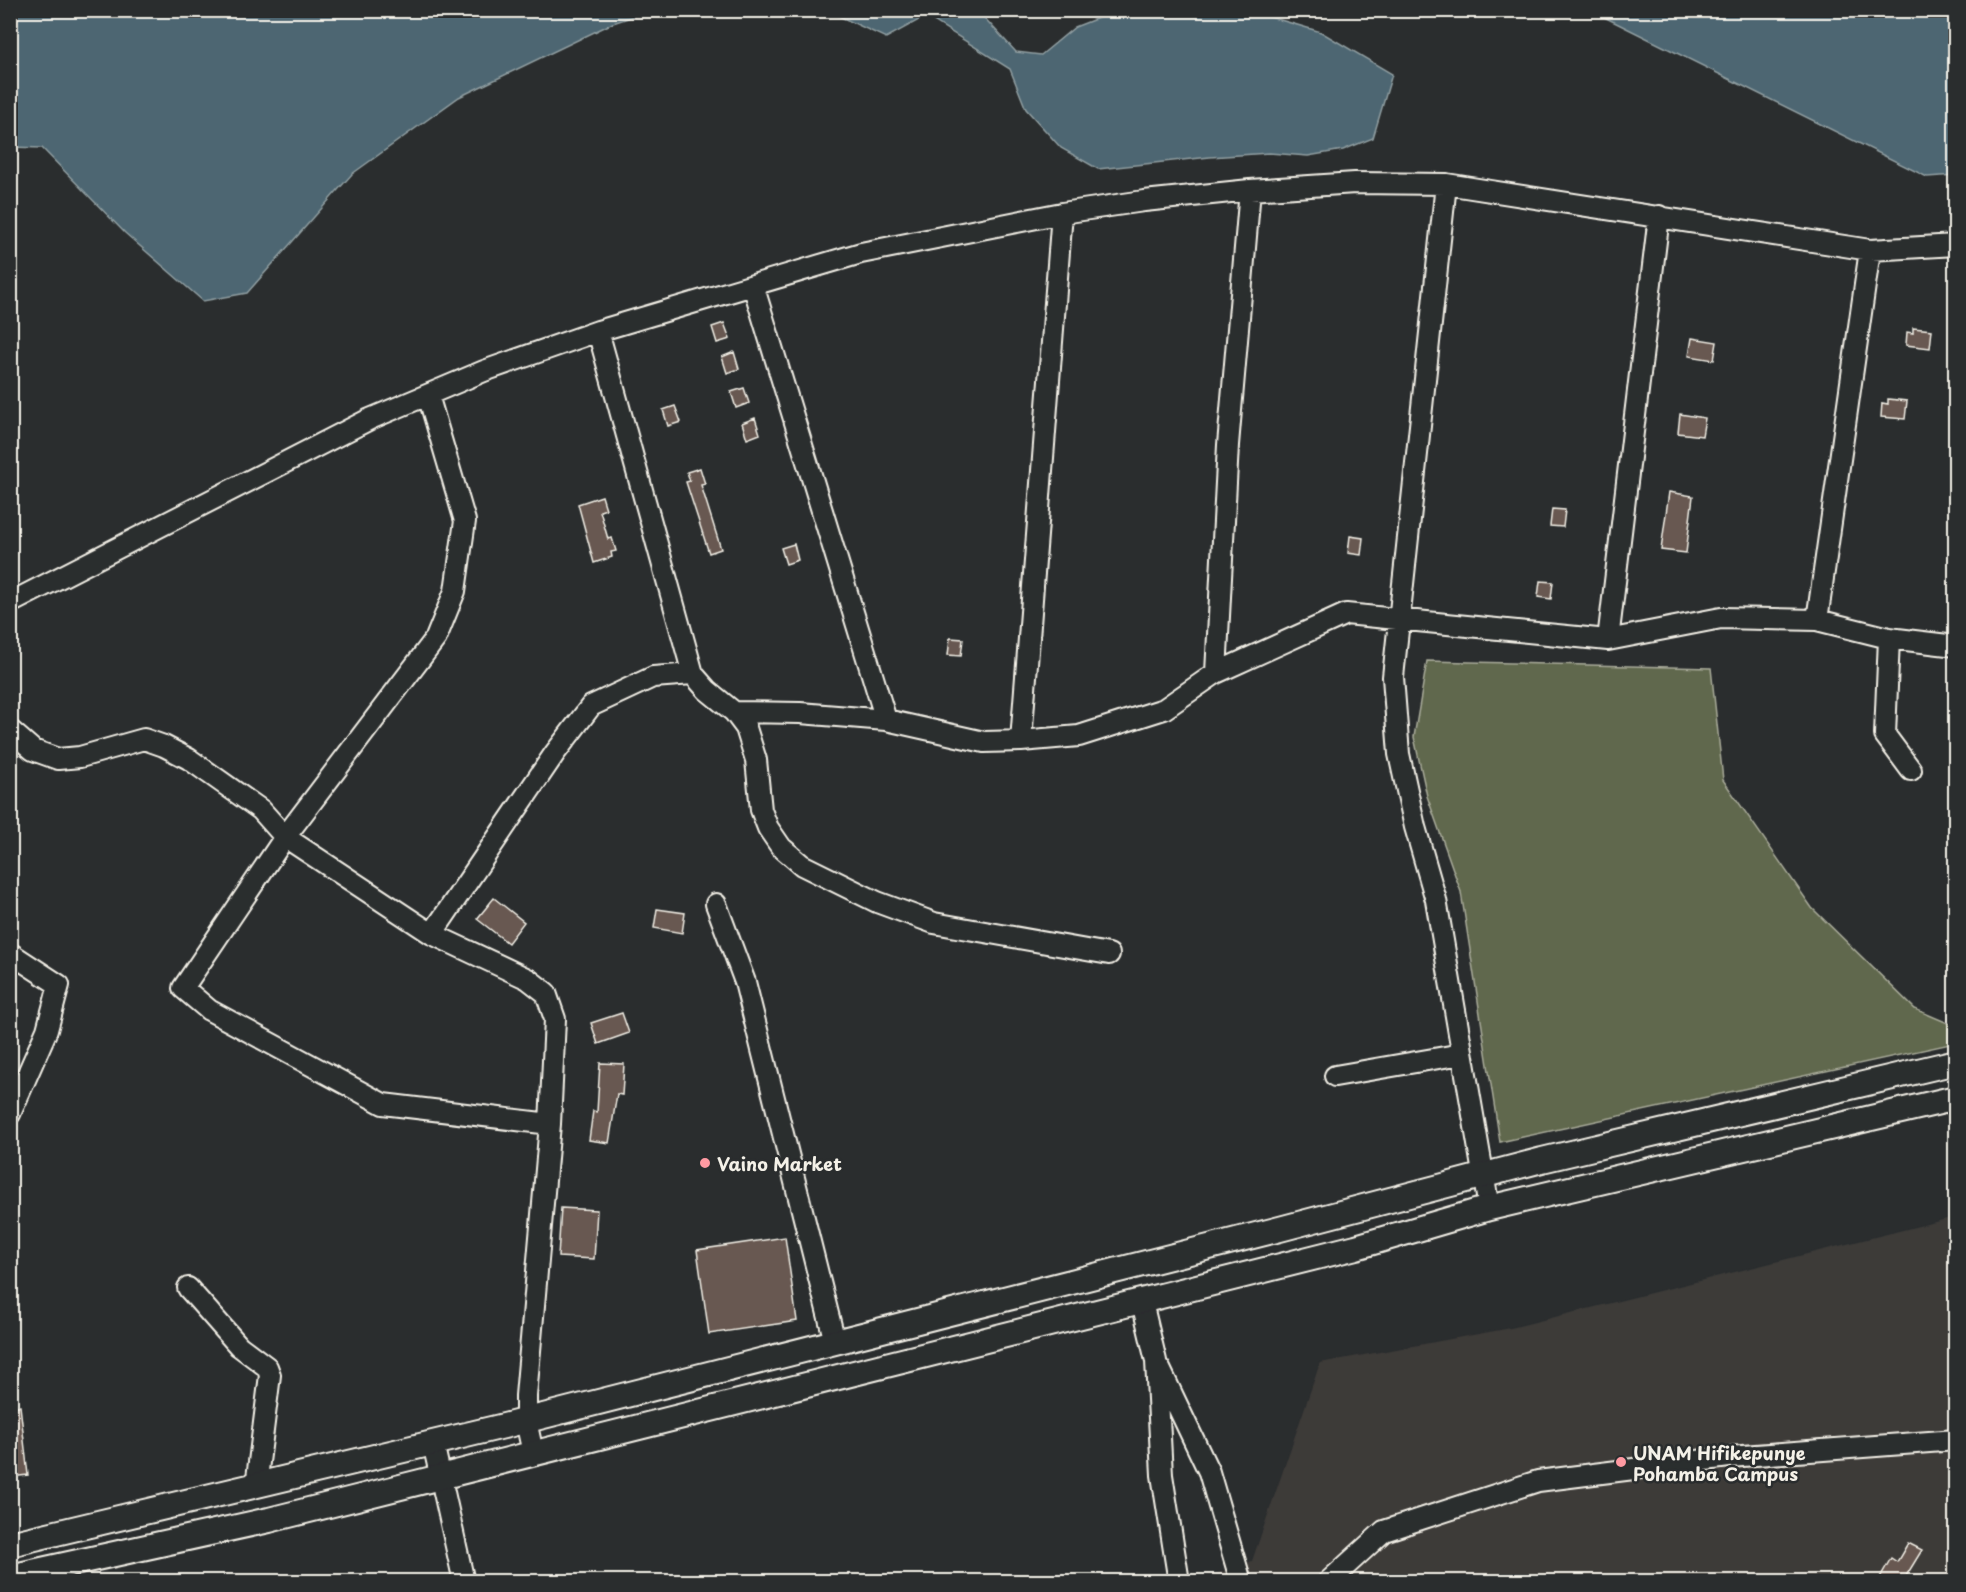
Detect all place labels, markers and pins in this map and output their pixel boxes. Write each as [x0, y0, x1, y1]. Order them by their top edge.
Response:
place label: Vaino Market [717, 1150, 842, 1177]
marker: Vaino Market [698, 1156, 712, 1170]
place label: UNAM Hifikepunye Pohamba Campus [1633, 1439, 1806, 1487]
marker: UNAM Hifikepunye Pohamba Campus [1614, 1455, 1628, 1469]

